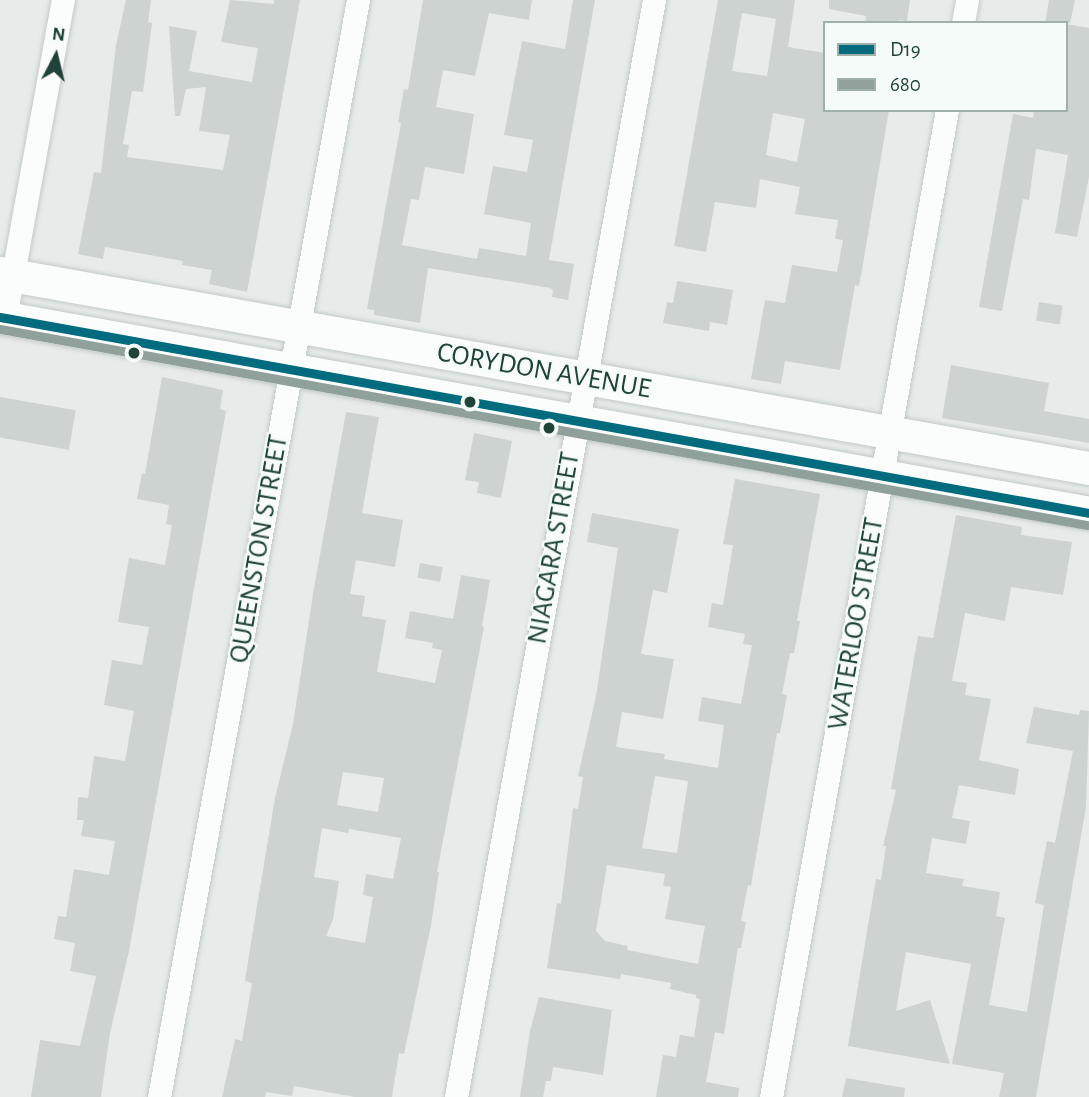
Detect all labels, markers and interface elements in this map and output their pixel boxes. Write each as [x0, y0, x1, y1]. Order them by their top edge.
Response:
north arrow [21, 21, 91, 91]
legend [823, 21, 1068, 112]
text: N [51, 24, 66, 45]
text: D19 [890, 39, 921, 60]
text: 680 [890, 74, 921, 95]
street label: CORYDON AVENUE [435, 336, 653, 406]
unlabelled marker [127, 346, 141, 360]
unlabelled marker [463, 395, 477, 409]
unlabelled marker [542, 421, 556, 435]
street label: QUEENSTON STREET [222, 432, 296, 666]
street label: NIAGARA STREET [521, 449, 587, 647]
street label: WATERLOO STREET [821, 515, 891, 733]

